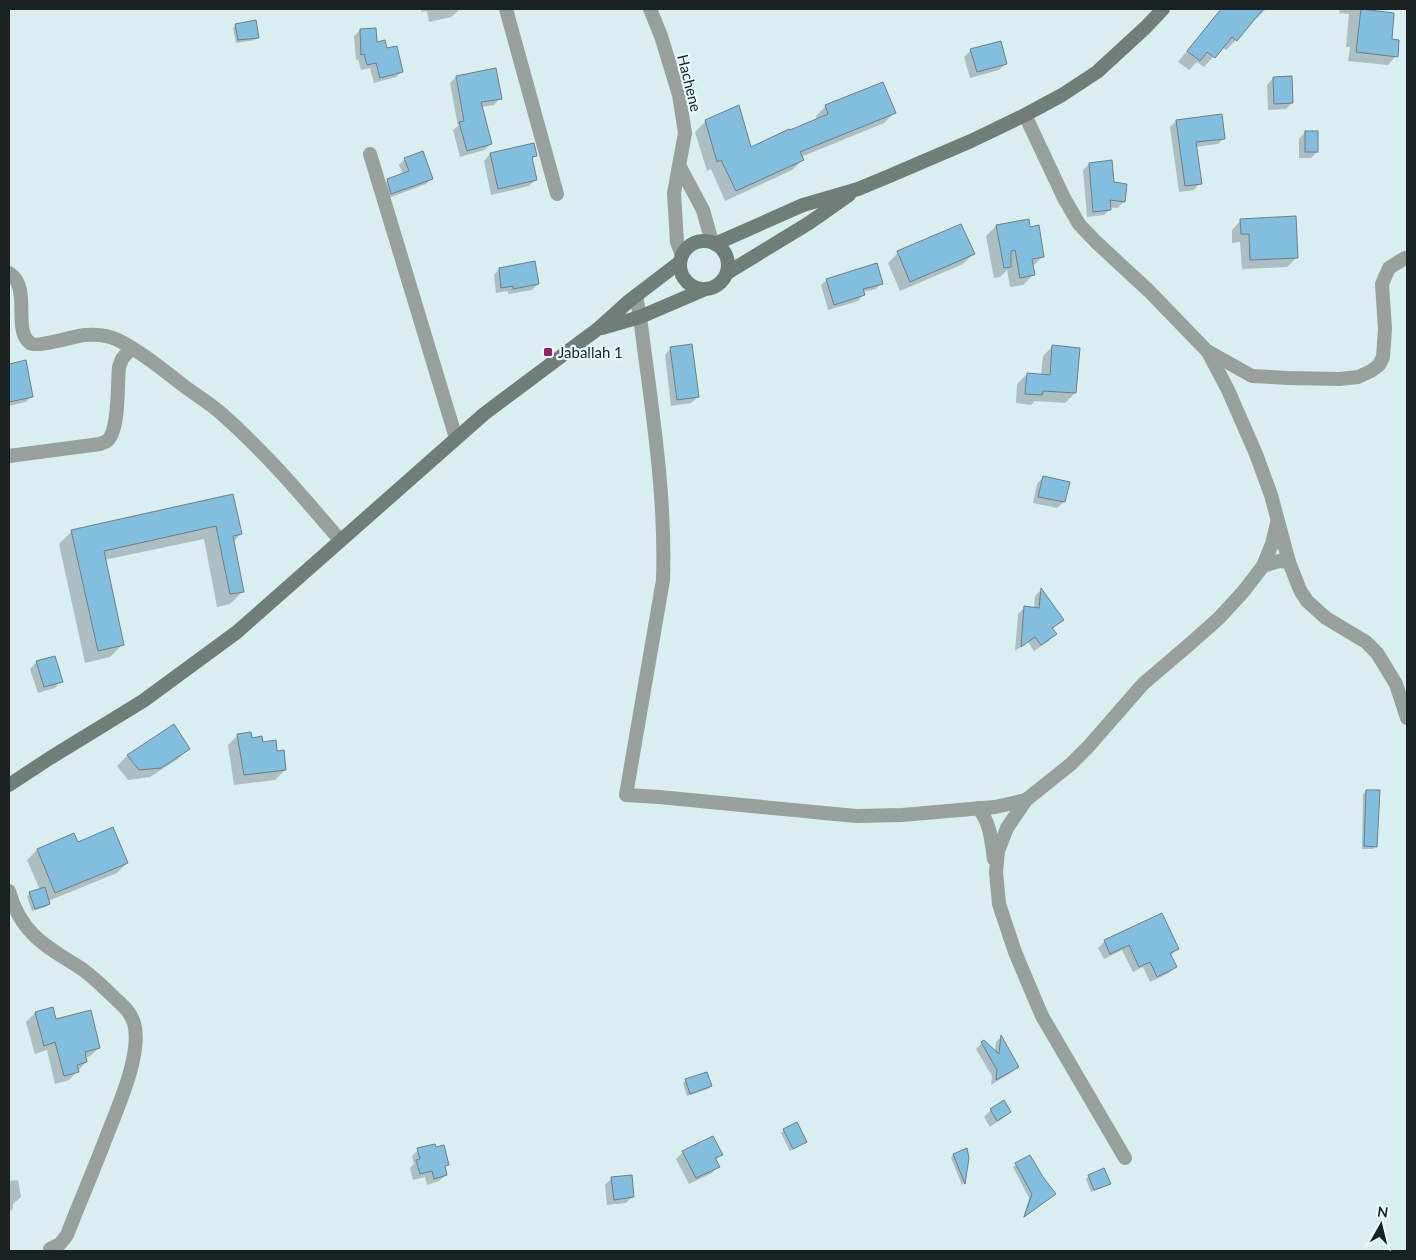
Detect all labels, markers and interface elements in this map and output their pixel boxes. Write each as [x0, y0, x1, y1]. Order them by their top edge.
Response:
street label: Hachene [674, 52, 706, 114]
place label: Jaballah 1 [558, 343, 623, 361]
marker: Jaballah 1 [542, 346, 554, 358]
north arrow [1356, 1200, 1406, 1250]
text: N [1376, 1202, 1389, 1221]

